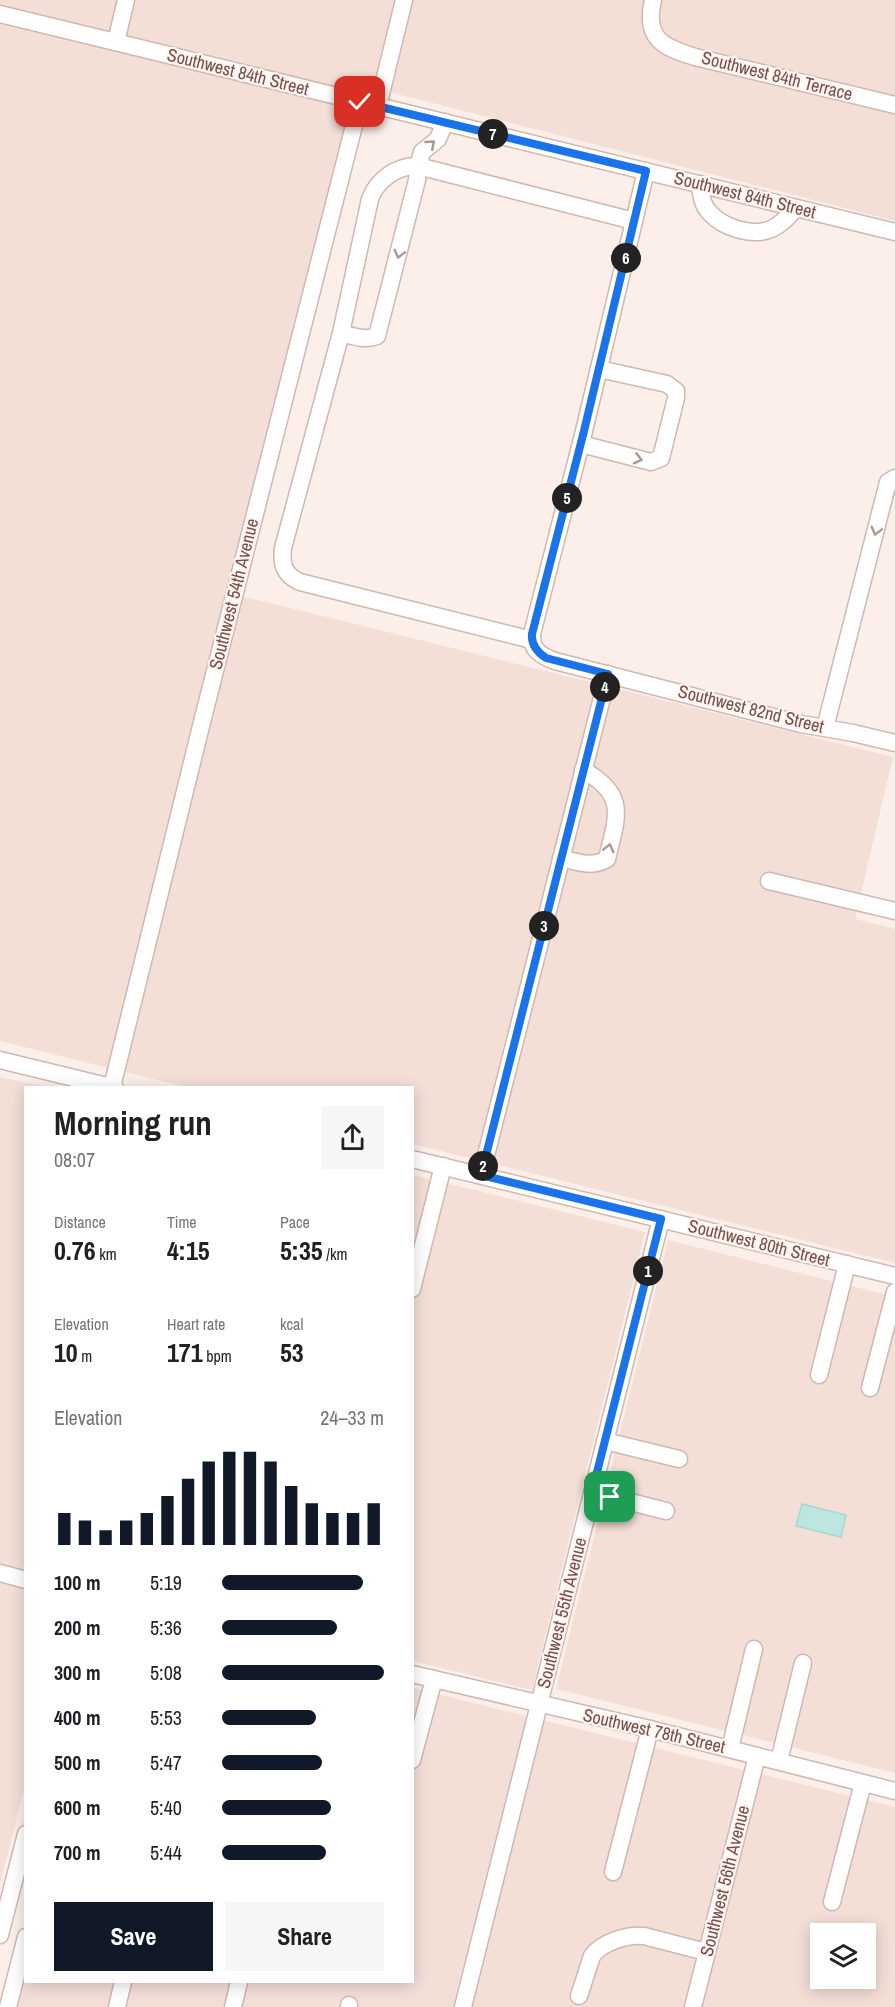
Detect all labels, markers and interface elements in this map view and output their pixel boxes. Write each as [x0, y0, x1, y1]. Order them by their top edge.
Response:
street label: Southwest 84th Street [165, 42, 312, 101]
street label: Southwest 84th Terrace [699, 45, 855, 106]
pin [334, 76, 385, 127]
icon: check [343, 85, 376, 118]
pin: 7 [478, 119, 508, 149]
text: 7 [489, 123, 497, 145]
one-way arrow [424, 140, 434, 151]
street label: Southwest 84th Street [672, 165, 819, 224]
pin: 6 [611, 243, 641, 273]
text: 6 [622, 247, 630, 269]
one-way arrow [393, 248, 406, 258]
one-way arrow [632, 451, 642, 464]
pin: 5 [552, 483, 582, 513]
text: 5 [563, 487, 571, 509]
street label: Southwest 54th Avenue [203, 516, 264, 672]
one-way arrow [870, 526, 883, 536]
pin: 4 [590, 672, 620, 702]
text: 4 [601, 676, 609, 698]
street label: Southwest 82nd Street [676, 678, 827, 739]
one-way arrow [602, 843, 615, 853]
pin: 3 [529, 911, 559, 941]
text: 3 [540, 915, 548, 937]
text: Morning run [54, 1101, 212, 1145]
button: share [321, 1106, 384, 1169]
text: 08:07 [54, 1146, 95, 1173]
pin: 2 [468, 1151, 498, 1181]
text: 2 [479, 1155, 487, 1177]
text: Distance [54, 1211, 106, 1233]
text: Time [167, 1211, 197, 1233]
text: Pace [280, 1211, 310, 1233]
street label: Southwest 80th Street [686, 1213, 833, 1272]
text: 0.76 [54, 1233, 96, 1268]
text: 4:15 [167, 1233, 210, 1268]
text: 5:35 [280, 1233, 323, 1268]
text: km [96, 1243, 117, 1265]
text: /km [323, 1243, 347, 1265]
pin: 1 [633, 1256, 663, 1286]
text: 1 [644, 1260, 652, 1282]
text: Elevation [54, 1313, 109, 1335]
text: Heart rate [167, 1313, 225, 1335]
text: kcal [280, 1313, 303, 1335]
text: 10 [54, 1335, 78, 1370]
text: 171 [167, 1335, 203, 1370]
text: 53 [280, 1335, 304, 1370]
text: m [78, 1345, 92, 1367]
text: bpm [203, 1345, 232, 1367]
text: Elevation [54, 1404, 122, 1431]
text: 24–33 m [320, 1404, 384, 1431]
pin [584, 1471, 635, 1522]
icon: arrive [593, 1480, 626, 1513]
street label: Southwest 55th Avenue [531, 1535, 592, 1691]
text: 100 m [54, 1569, 101, 1596]
text: 5:19 [150, 1569, 182, 1596]
text: 200 m [54, 1614, 101, 1641]
text: 5:36 [150, 1614, 182, 1641]
text: 300 m [54, 1659, 101, 1686]
text: 5:08 [150, 1659, 182, 1686]
street label: Southwest 78th Street [581, 1702, 728, 1759]
text: 400 m [54, 1704, 101, 1731]
text: 5:53 [150, 1704, 182, 1731]
text: 500 m [54, 1749, 101, 1776]
text: 5:47 [150, 1749, 182, 1776]
text: 600 m [54, 1794, 101, 1821]
text: 5:40 [150, 1794, 182, 1821]
street label: Southwest 56th Avenue [694, 1803, 755, 1959]
text: 700 m [54, 1839, 101, 1866]
text: 5:44 [150, 1839, 182, 1866]
button: Save [54, 1902, 213, 1971]
button: Share [225, 1902, 384, 1971]
map controls [810, 1923, 876, 1989]
button: layers [810, 1923, 876, 1989]

